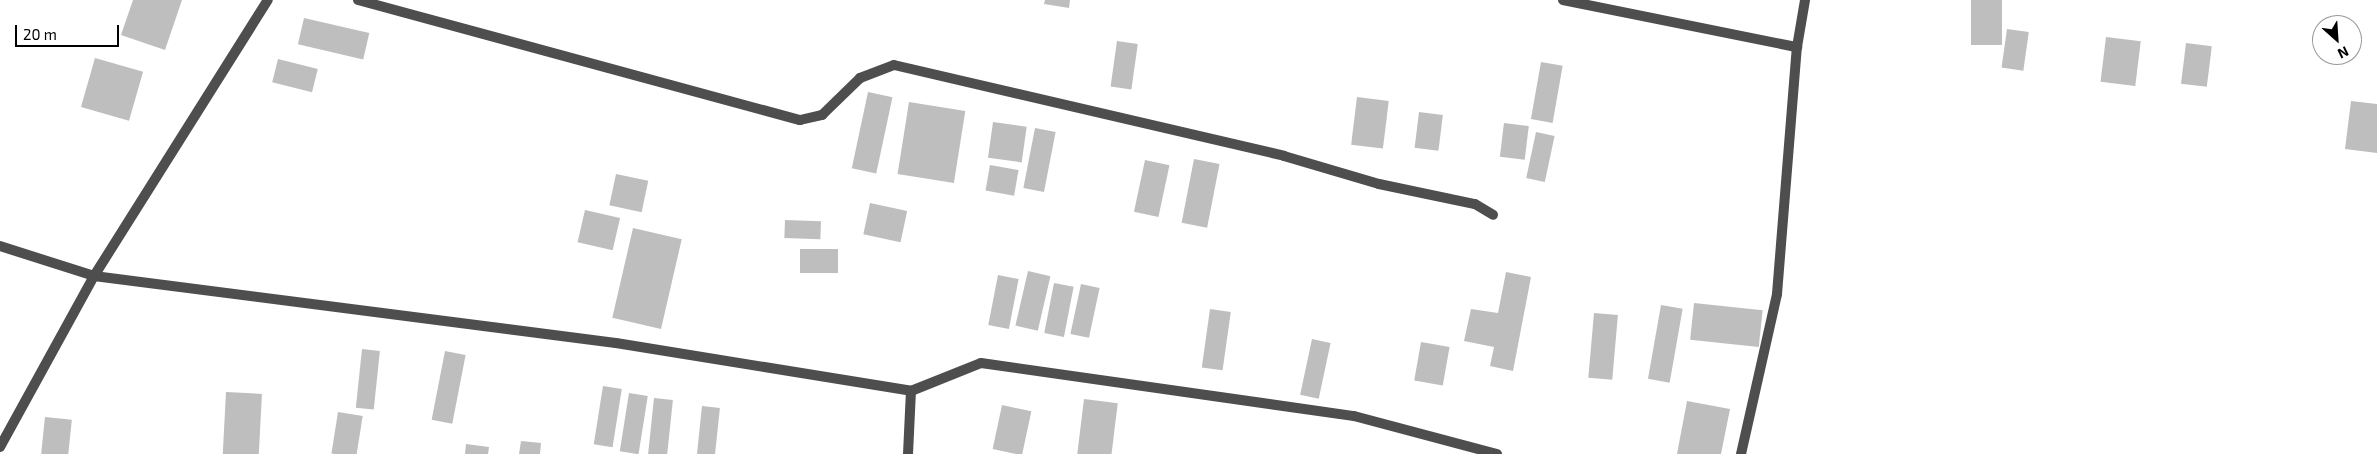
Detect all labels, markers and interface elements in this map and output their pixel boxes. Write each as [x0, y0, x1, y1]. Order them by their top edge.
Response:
scale bar [18, 15, 121, 47]
north arrow [2312, 15, 2362, 65]
text: 20 m [23, 25, 57, 43]
text: N [2335, 43, 2352, 63]

